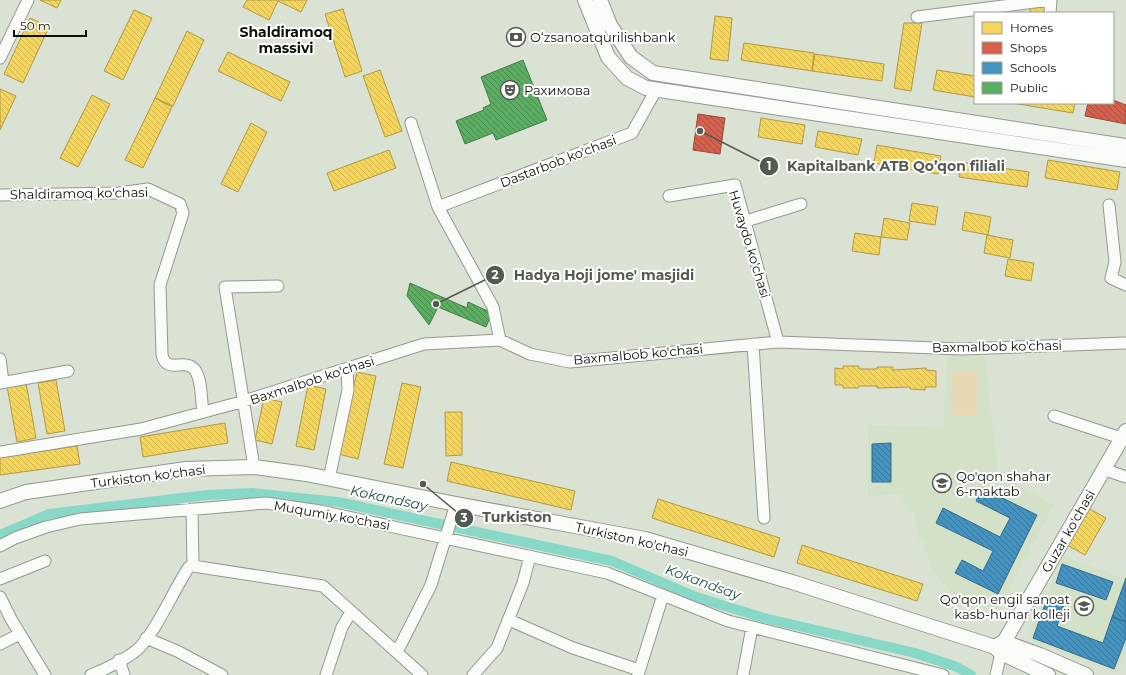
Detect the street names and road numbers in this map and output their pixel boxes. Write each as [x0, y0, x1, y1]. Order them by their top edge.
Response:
street label: Dastarbob ko'chasi [498, 131, 618, 191]
street label: Shaldiramoq ko'chasi [10, 184, 148, 202]
street label: Huvaydo ko'chasi [726, 188, 774, 300]
street label: Baxmalbob ko'chasi [932, 337, 1062, 355]
street label: Baxmalbob ko'chasi [573, 340, 703, 368]
street label: Baxmalbob ko'chasi [248, 352, 376, 408]
street label: Turkiston ko'chasi [90, 461, 206, 491]
street label: Guzar ko'chasi [1038, 487, 1098, 575]
street label: Muqumiy ko'chasi [273, 497, 391, 533]
street label: Turkiston ko'chasi [574, 518, 690, 560]

